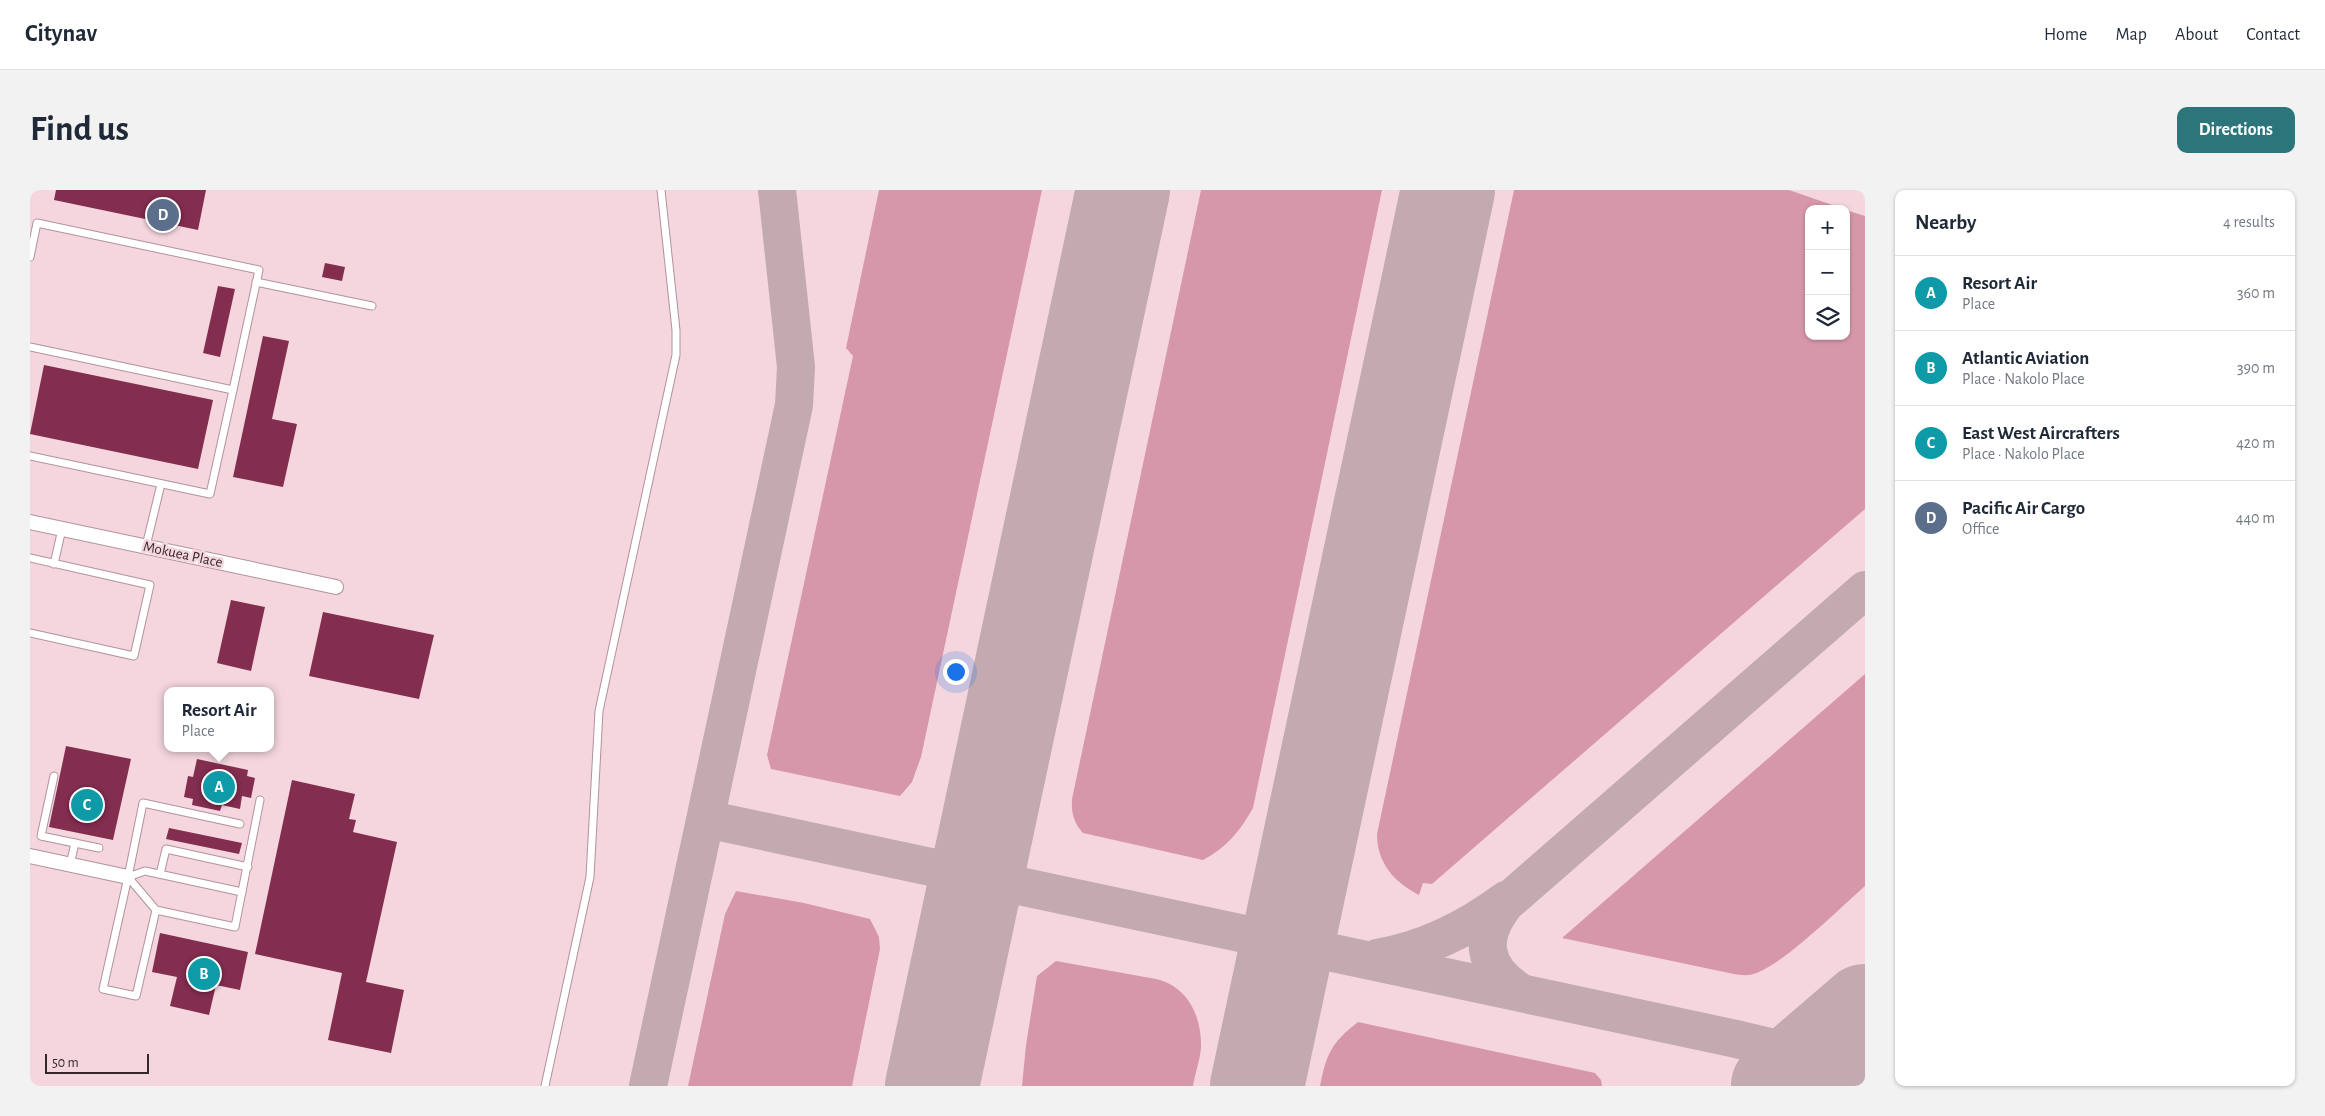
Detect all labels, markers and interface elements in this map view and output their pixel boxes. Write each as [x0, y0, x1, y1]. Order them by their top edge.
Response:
text: Citynav [25, 22, 97, 46]
text: Home [2044, 26, 2087, 44]
text: Map [2115, 26, 2147, 44]
text: About [2175, 26, 2218, 44]
text: Contact [2246, 26, 2300, 44]
button: Directions [2177, 107, 2295, 153]
text: Find us [30, 112, 129, 147]
pin: D [147, 196, 179, 234]
map controls [1805, 205, 1850, 340]
button: + [1805, 205, 1850, 250]
text: Nearby [1915, 212, 1976, 233]
text: 4 results [2223, 214, 2275, 230]
button: − [1805, 250, 1850, 295]
text: Resort Air [1962, 274, 2037, 293]
text: A [1926, 285, 1936, 301]
text: 360 m [2237, 285, 2275, 301]
button: layers [1805, 295, 1850, 340]
text: Place [1962, 296, 1995, 312]
text: Atlantic Aviation [1962, 349, 2089, 368]
text: B [1926, 360, 1936, 376]
text: 390 m [2237, 360, 2275, 376]
text: Place · Nakolo Place [1962, 371, 2085, 387]
text: East West Aircrafters [1962, 424, 2120, 443]
text: C [1927, 435, 1935, 451]
text: 420 m [2236, 435, 2275, 451]
text: Place · Nakolo Place [1962, 446, 2085, 462]
text: Pacific Air Cargo [1962, 499, 2085, 518]
text: D [1926, 510, 1936, 526]
text: 440 m [2236, 510, 2275, 526]
text: Office [1962, 521, 1999, 537]
street label: Mokuea Place [142, 539, 224, 570]
your location [943, 659, 969, 685]
popup [164, 687, 274, 752]
text: Resort Air [181, 701, 257, 720]
text: Place [181, 723, 215, 739]
pin: A [203, 768, 235, 806]
pin: C [71, 786, 103, 824]
pin: B [188, 955, 220, 993]
scale bar [45, 1051, 149, 1074]
text: 50 m [52, 1056, 79, 1070]

